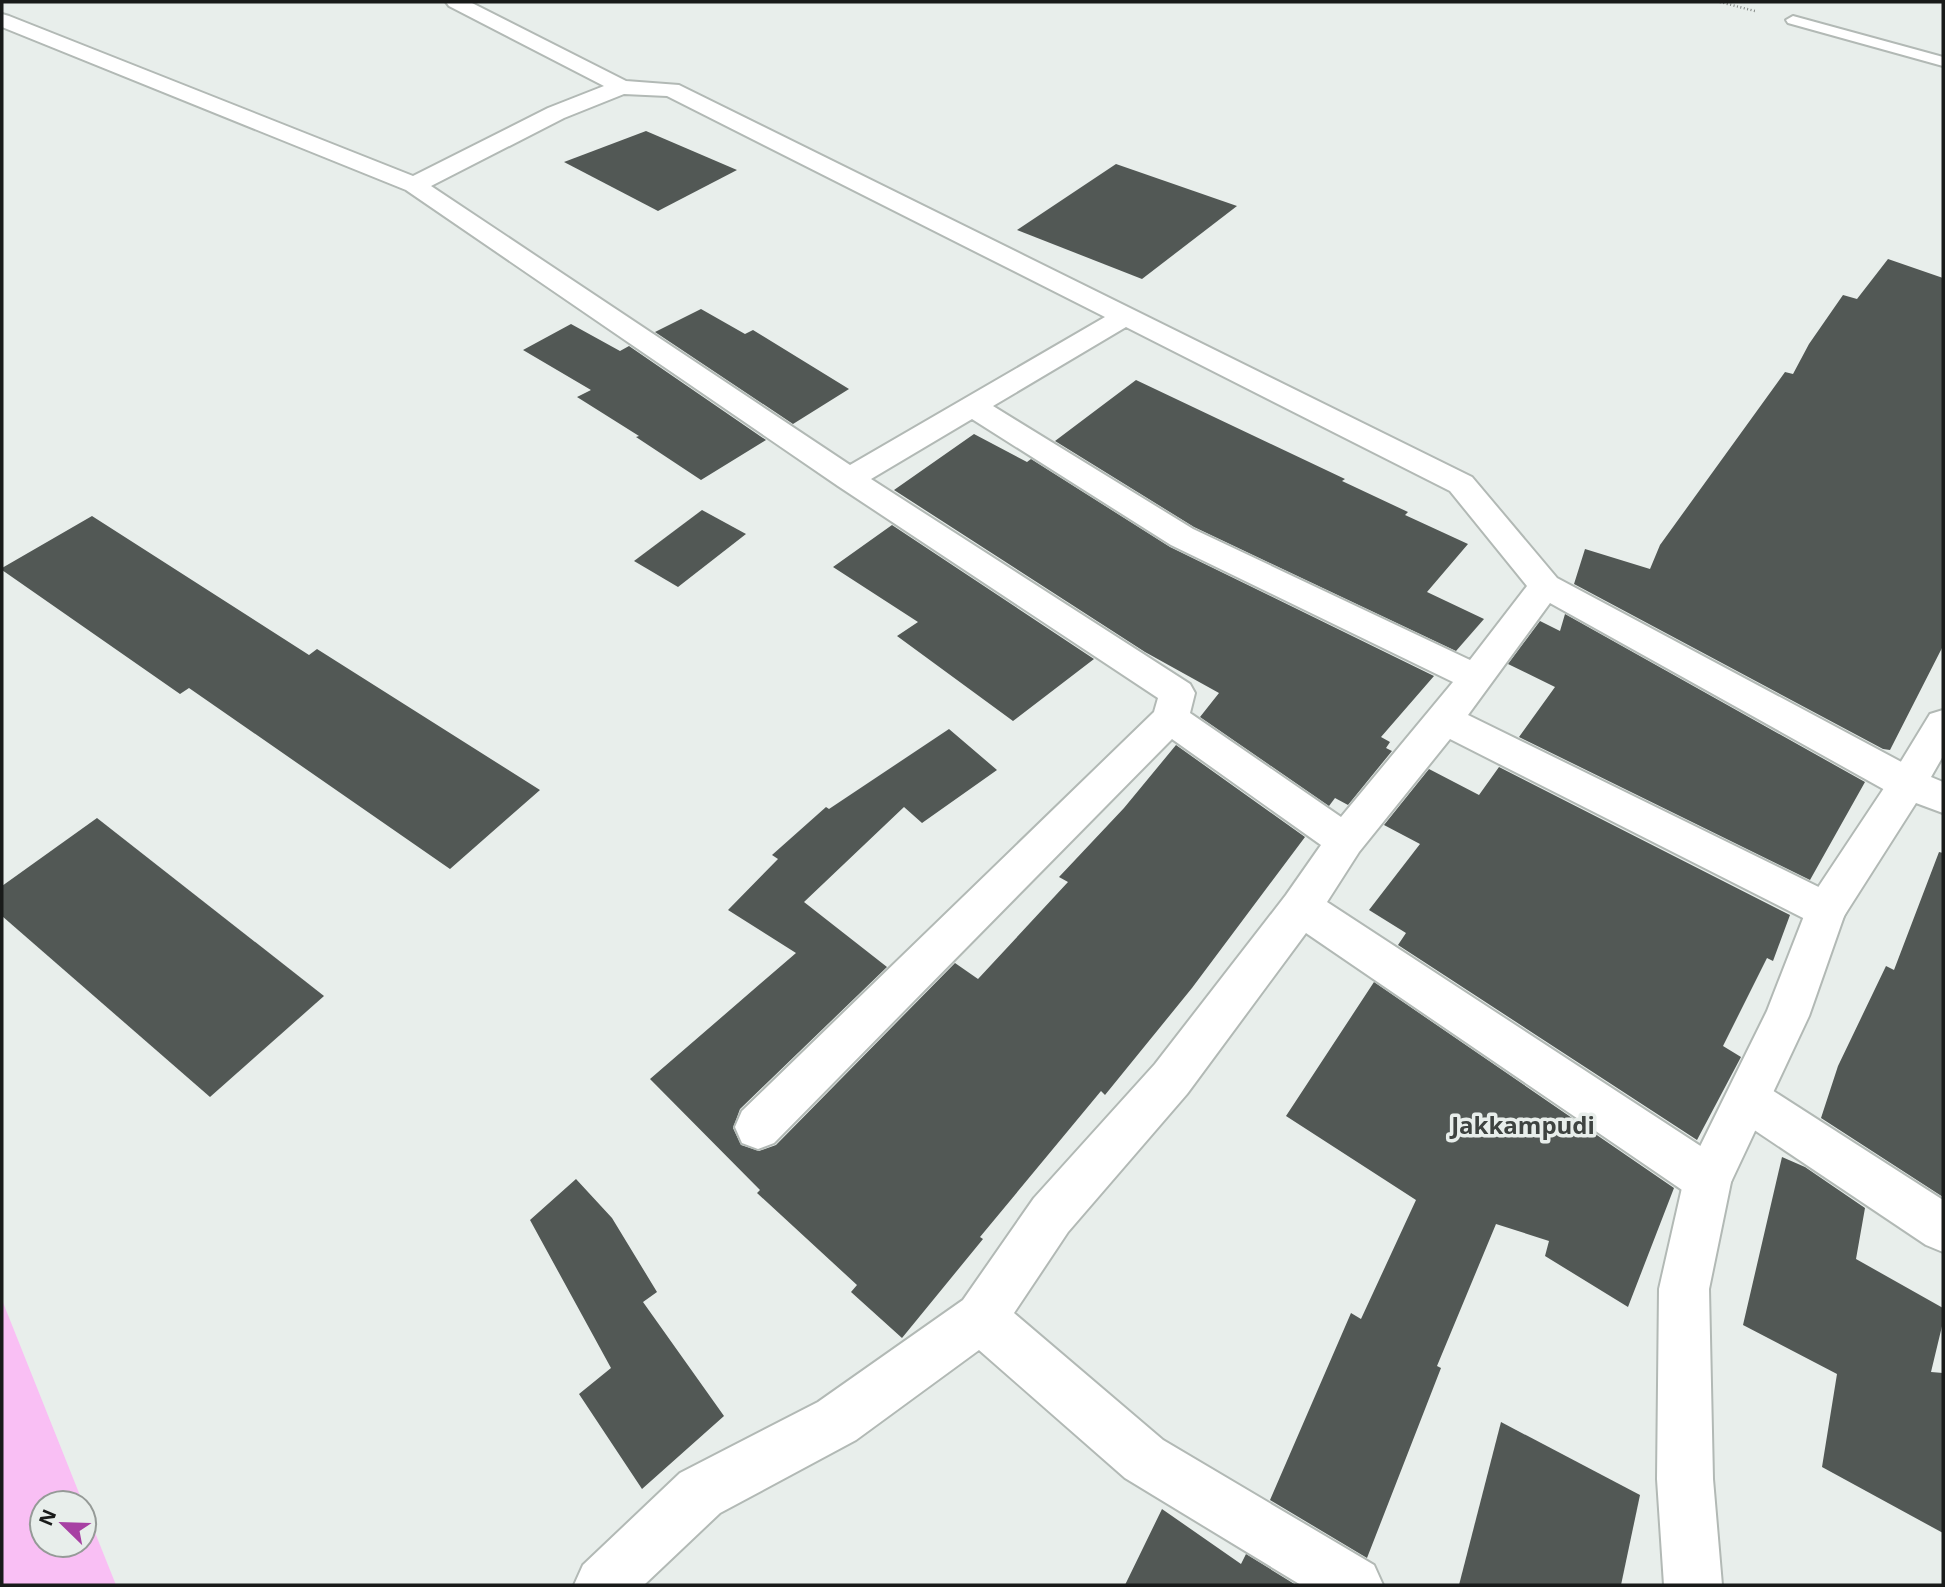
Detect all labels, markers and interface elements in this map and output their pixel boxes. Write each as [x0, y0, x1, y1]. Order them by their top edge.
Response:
district label: Jakkampudi [1449, 1108, 1595, 1141]
north arrow [28, 1489, 98, 1559]
text: N [32, 1505, 62, 1530]

